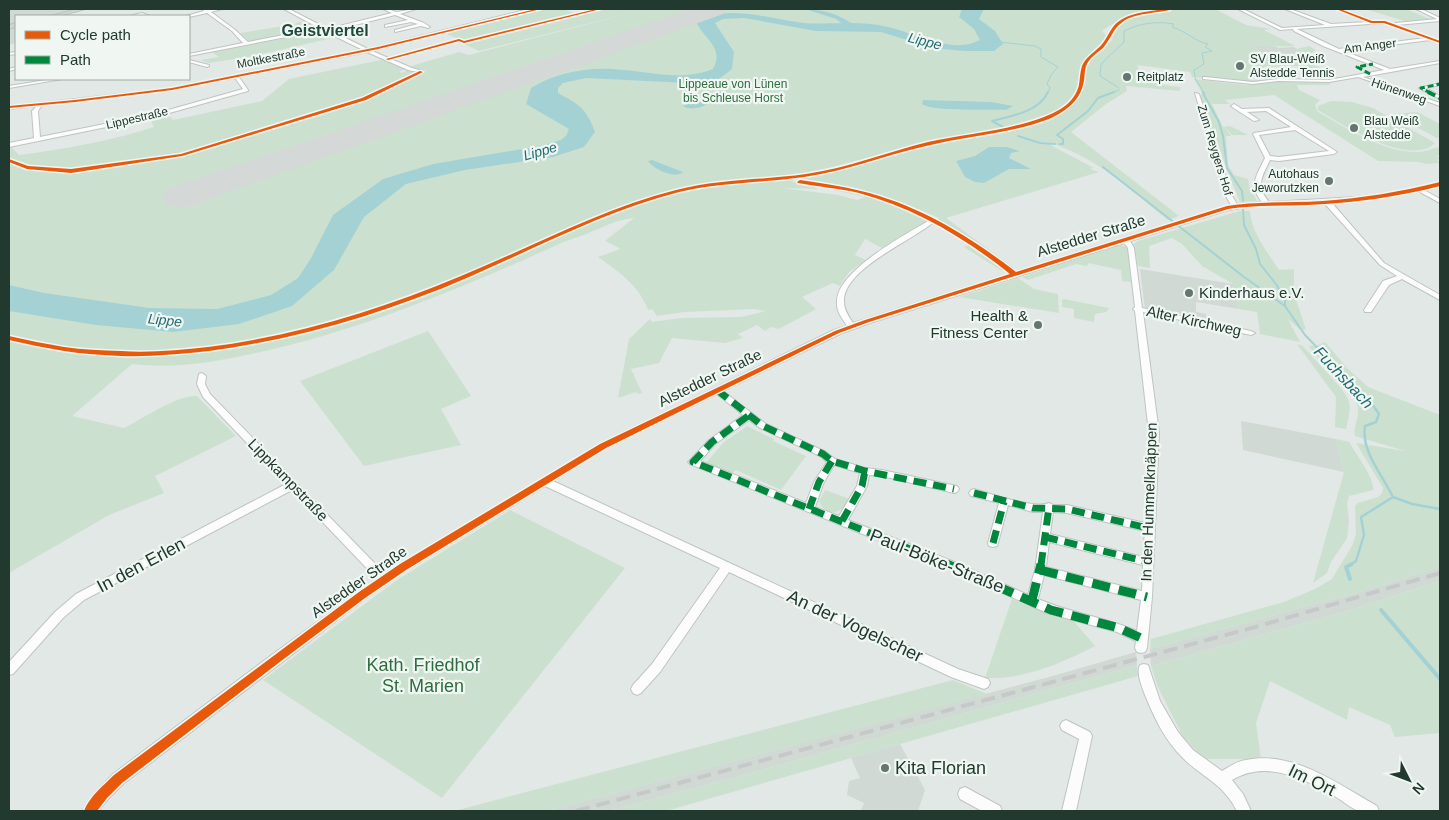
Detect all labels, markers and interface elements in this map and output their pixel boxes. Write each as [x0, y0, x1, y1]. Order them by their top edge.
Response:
legend [15, 15, 190, 80]
district label: Geistviertel [281, 22, 369, 39]
text: Cycle path [60, 26, 131, 43]
water label: Lippe [906, 29, 944, 53]
street label: Am Anger [1343, 36, 1397, 56]
street label: Moltkestraße [236, 44, 307, 71]
text: Path [60, 51, 91, 68]
place label: SV Blau-Weiß Alstedde Tennis [1250, 52, 1335, 80]
marker: SV Blau-Weiß Alstedde Tennis [1234, 60, 1246, 72]
place label: Reitplatz [1137, 70, 1184, 84]
marker: Reitplatz [1121, 71, 1133, 83]
street label: Hünenweg [1370, 75, 1428, 107]
park label: Lippeaue von Lünen bis Schleuse Horst [679, 77, 787, 105]
street label: Zum Reygers Hof [1195, 103, 1236, 198]
street label: Lippestraße [105, 104, 170, 132]
place label: Blau Weiß Alstedde [1364, 114, 1419, 142]
marker: Blau Weiß Alstedde [1348, 122, 1360, 134]
water label: Lippe [521, 139, 559, 163]
place label: Autohaus Jeworutzken [1252, 167, 1319, 195]
marker: Autohaus Jeworutzken [1323, 175, 1335, 187]
street label: Alstedder Straße [1035, 211, 1147, 260]
place label: Kinderhaus e.V. [1199, 284, 1304, 301]
marker: Kinderhaus e.V. [1183, 287, 1195, 299]
street label: Alter Kirchweg [1145, 302, 1243, 339]
place label: Health & Fitness Center [930, 307, 1028, 341]
water label: Lippe [147, 310, 183, 330]
marker: Health & Fitness Center [1032, 319, 1044, 331]
water label: Fuchsbach [1311, 343, 1377, 412]
street label: Alstedder Straße [655, 345, 764, 410]
street label: In den Hummelknäppen [1137, 422, 1160, 582]
street label: Lippkampstraße [245, 435, 332, 524]
street label: Paul-Böke-Straße [867, 525, 1007, 597]
street label: In den Erlen [93, 533, 189, 597]
street label: Alstedder Straße [308, 542, 410, 621]
street label: An der Vogelscher [784, 586, 926, 666]
park label: Kath. Friedhof St. Marien [366, 655, 481, 696]
north arrow [1384, 755, 1434, 805]
place label: Kita Florian [895, 758, 986, 778]
street label: Im Ort [1285, 760, 1339, 800]
marker: Kita Florian [879, 762, 891, 774]
text: N [1409, 780, 1428, 798]

